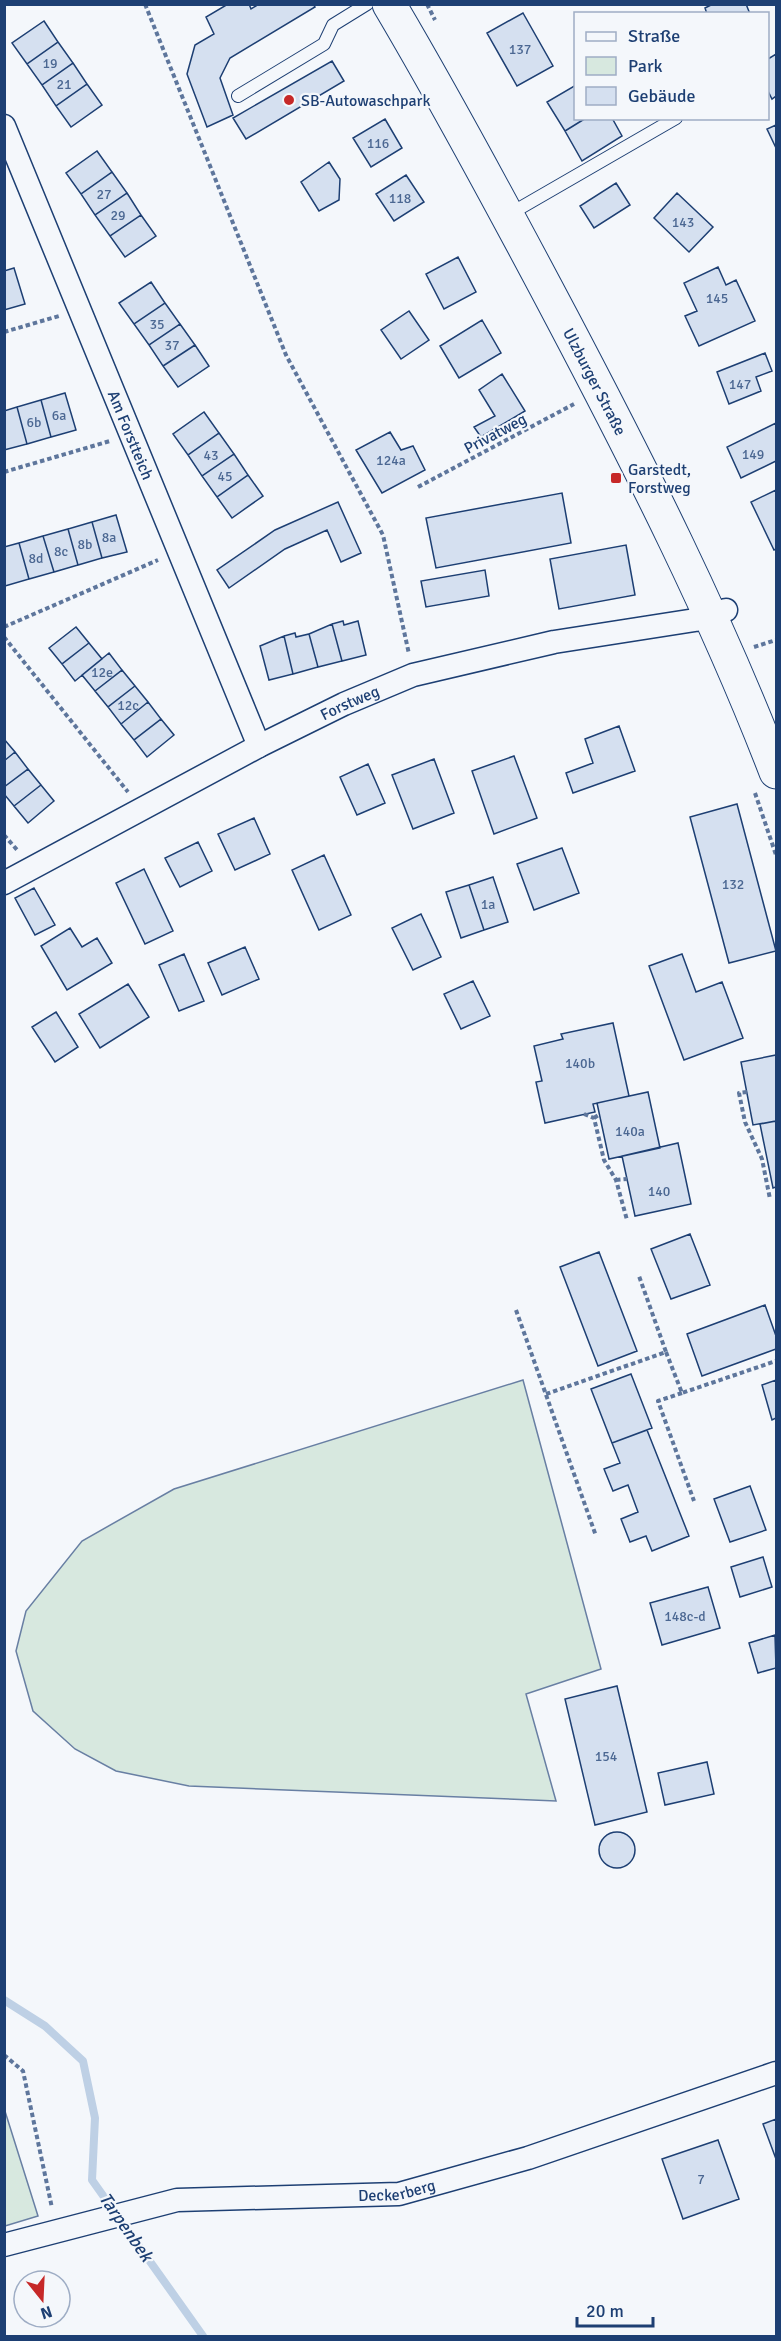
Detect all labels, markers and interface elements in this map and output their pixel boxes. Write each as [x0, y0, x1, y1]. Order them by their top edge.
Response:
legend [574, 12, 769, 120]
text: Straße [628, 25, 680, 47]
house number: 137 [509, 41, 531, 58]
house number: 19 [42, 55, 58, 72]
text: Park [628, 55, 663, 77]
house number: 21 [56, 76, 72, 93]
text: Gebäude [628, 85, 696, 107]
place label: SB-Autowaschpark [301, 91, 430, 111]
marker: SB-Autowaschpark [282, 93, 296, 107]
house number: 116 [367, 135, 389, 152]
house number: 27 [96, 186, 112, 203]
house number: 118 [389, 190, 411, 207]
house number: 29 [110, 207, 126, 224]
house number: 143 [672, 214, 694, 231]
house number: 145 [706, 290, 728, 307]
house number: 35 [149, 316, 165, 333]
street label: Ulzburger Straße [558, 325, 630, 439]
house number: 37 [164, 337, 180, 354]
house number: 147 [729, 376, 751, 393]
street label: Am Forstteich [103, 388, 157, 483]
house number: 6a [52, 407, 66, 424]
street label: Privatweg [461, 409, 530, 459]
house number: 6b [27, 414, 41, 431]
house number: 149 [742, 446, 764, 463]
house number: 43 [203, 447, 219, 464]
house number: 124a [376, 452, 406, 469]
place label: Garstedt, Forstweg [628, 460, 691, 498]
house number: 45 [217, 468, 233, 485]
marker: Garstedt, Forstweg [609, 471, 623, 485]
house number: 8a [102, 529, 116, 546]
house number: 8b [78, 536, 92, 553]
house number: 8c [54, 543, 68, 560]
house number: 8d [29, 550, 43, 567]
house number: 12e [91, 664, 113, 681]
street label: Forstweg [317, 681, 382, 725]
house number: 12c [117, 697, 139, 714]
house number: 132 [722, 876, 744, 893]
house number: 1a [481, 896, 495, 913]
house number: 140b [565, 1055, 595, 1072]
house number: 140a [615, 1123, 645, 1140]
house number: 140 [648, 1183, 670, 1200]
house number: 148c-d [664, 1608, 706, 1625]
house number: 154 [595, 1748, 618, 1765]
house number: 7 [697, 2171, 705, 2188]
street label: Deckerberg [358, 2175, 438, 2206]
water label: Tarpenbek [94, 2188, 159, 2267]
north arrow [12, 2269, 72, 2329]
scale bar [577, 2290, 654, 2328]
text: 20 m [586, 2300, 624, 2322]
text: N [38, 2301, 55, 2324]

